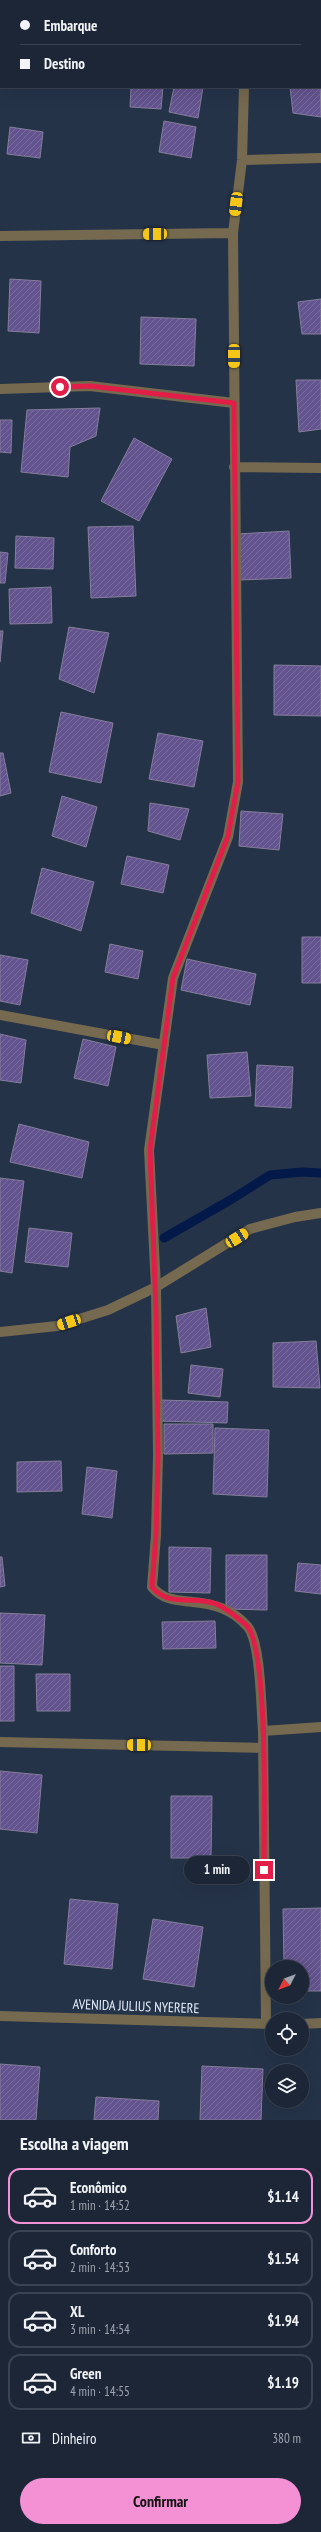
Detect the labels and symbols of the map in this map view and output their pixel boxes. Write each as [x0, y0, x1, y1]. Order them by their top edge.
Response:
car [229, 191, 243, 217]
car [143, 228, 167, 240]
car [228, 344, 240, 368]
route start [51, 378, 69, 396]
car [106, 1029, 132, 1045]
car [224, 1227, 250, 1249]
car [56, 1313, 82, 1331]
car [127, 1739, 151, 1751]
callout: 1 min [184, 1856, 250, 1884]
route end [255, 1861, 273, 1879]
north arrow [265, 1960, 309, 2004]
street label: AVENIDA JULIUS NYERERE [72, 1995, 200, 2017]

